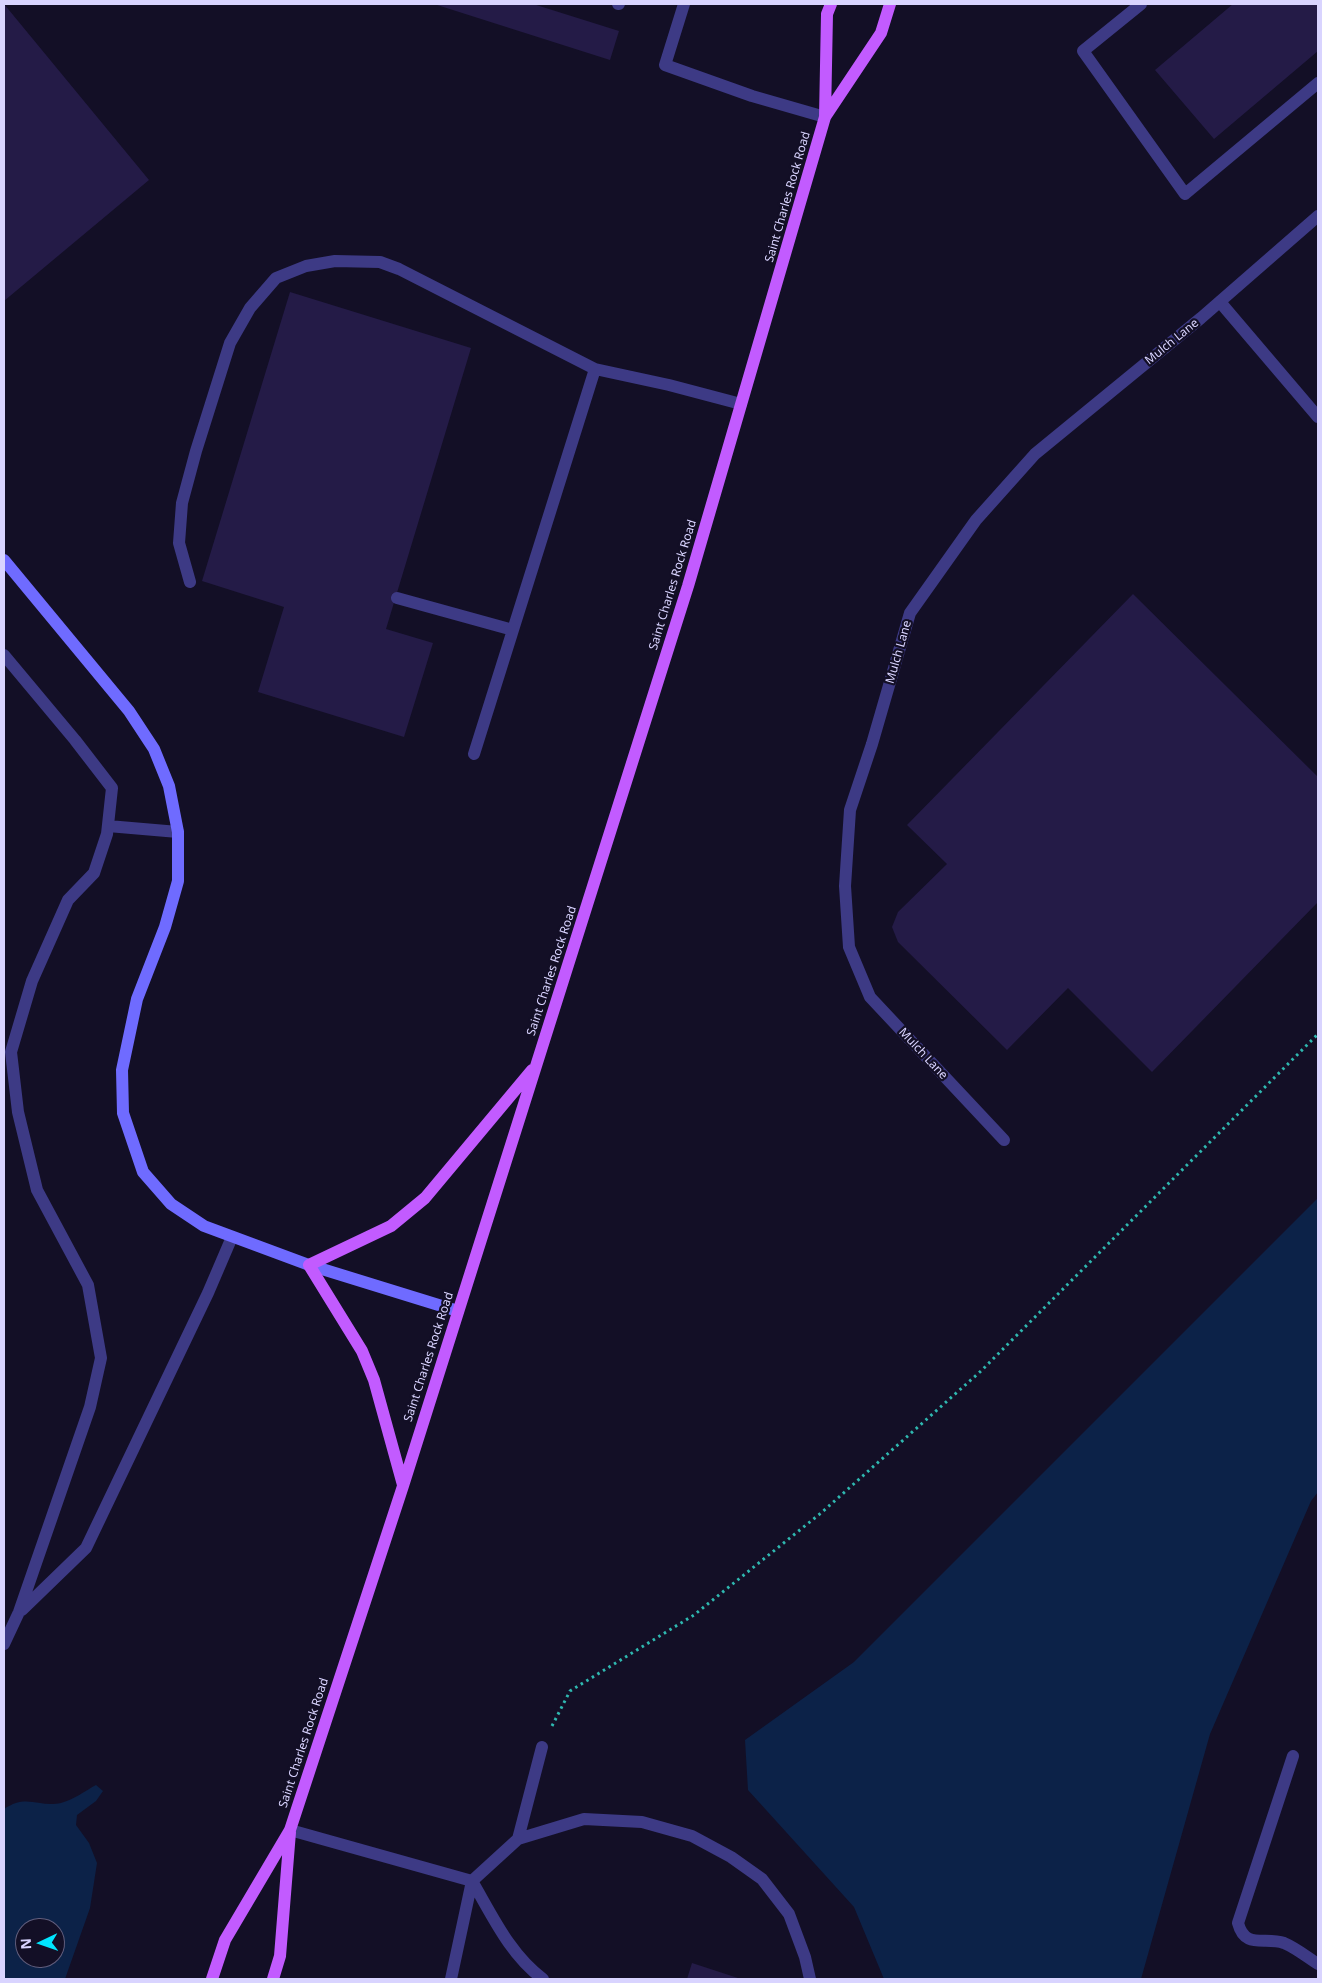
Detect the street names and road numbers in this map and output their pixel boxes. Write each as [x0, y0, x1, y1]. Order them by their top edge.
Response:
street label: Saint Charles Rock Road [762, 130, 814, 264]
street label: Mulch Lane [1142, 316, 1202, 368]
street label: Saint Charles Rock Road [646, 518, 700, 652]
street label: Mulch Lane [883, 619, 915, 685]
street label: Saint Charles Rock Road [524, 904, 580, 1038]
street label: Mulch Lane [896, 1025, 950, 1083]
street label: Saint Charles Rock Road [401, 1290, 457, 1424]
street label: Saint Charles Rock Road [276, 1676, 332, 1810]

